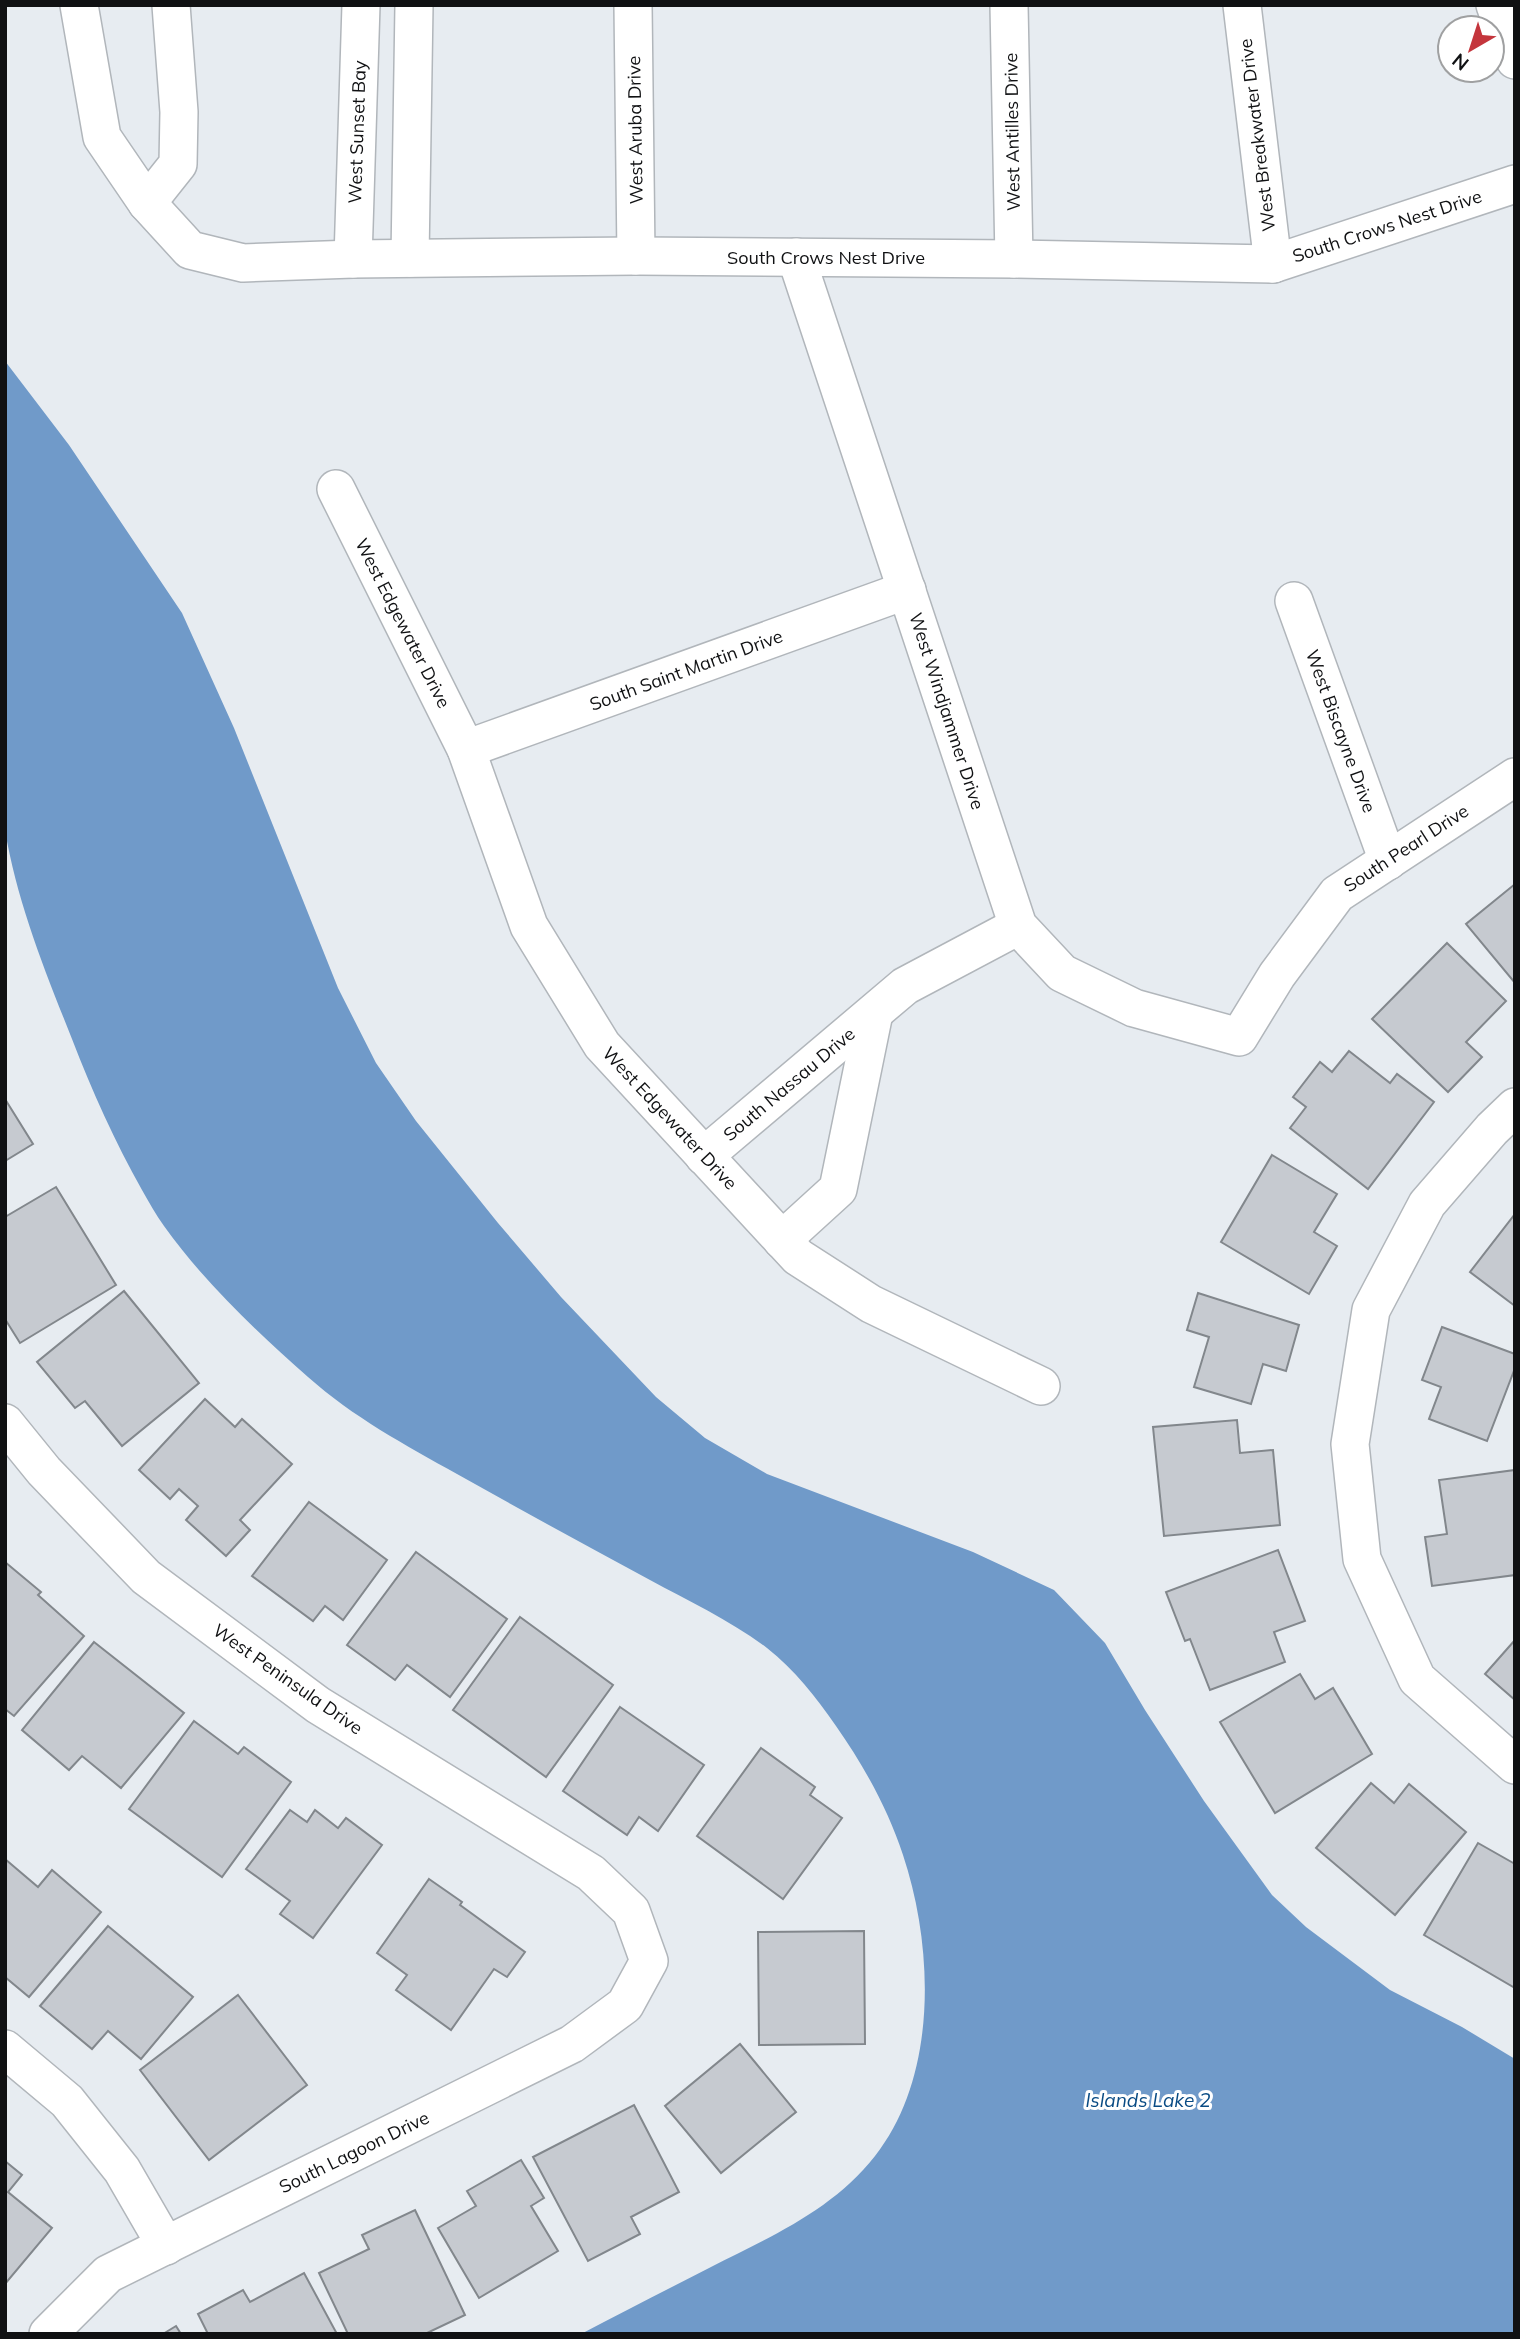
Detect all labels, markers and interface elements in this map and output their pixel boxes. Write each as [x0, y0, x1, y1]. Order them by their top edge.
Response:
north arrow [1436, 14, 1506, 84]
street label: West Breakwater Drive [1234, 37, 1280, 233]
text: N [1447, 48, 1473, 76]
street label: West Antilles Drive [999, 53, 1025, 211]
street label: West Aruba Drive [622, 56, 648, 204]
street label: West Sunset Bay [343, 60, 371, 204]
street label: South Crows Nest Drive [1289, 184, 1485, 268]
street label: South Crows Nest Drive [727, 246, 925, 269]
street label: West Edgewater Drive [350, 534, 456, 712]
street label: West Windjammer Drive [904, 610, 990, 812]
street label: South Saint Martin Drive [586, 624, 786, 716]
street label: West Biscayne Drive [1301, 646, 1381, 816]
street label: South Pearl Drive [1339, 799, 1473, 897]
street label: South Nassau Drive [718, 1022, 860, 1146]
street label: West Edgewater Drive [598, 1042, 742, 1194]
street label: West Peninsula Drive [209, 1619, 367, 1739]
water label: Islands Lake 2 [1085, 2088, 1211, 2112]
street label: South Lagoon Drive [275, 2106, 433, 2198]

